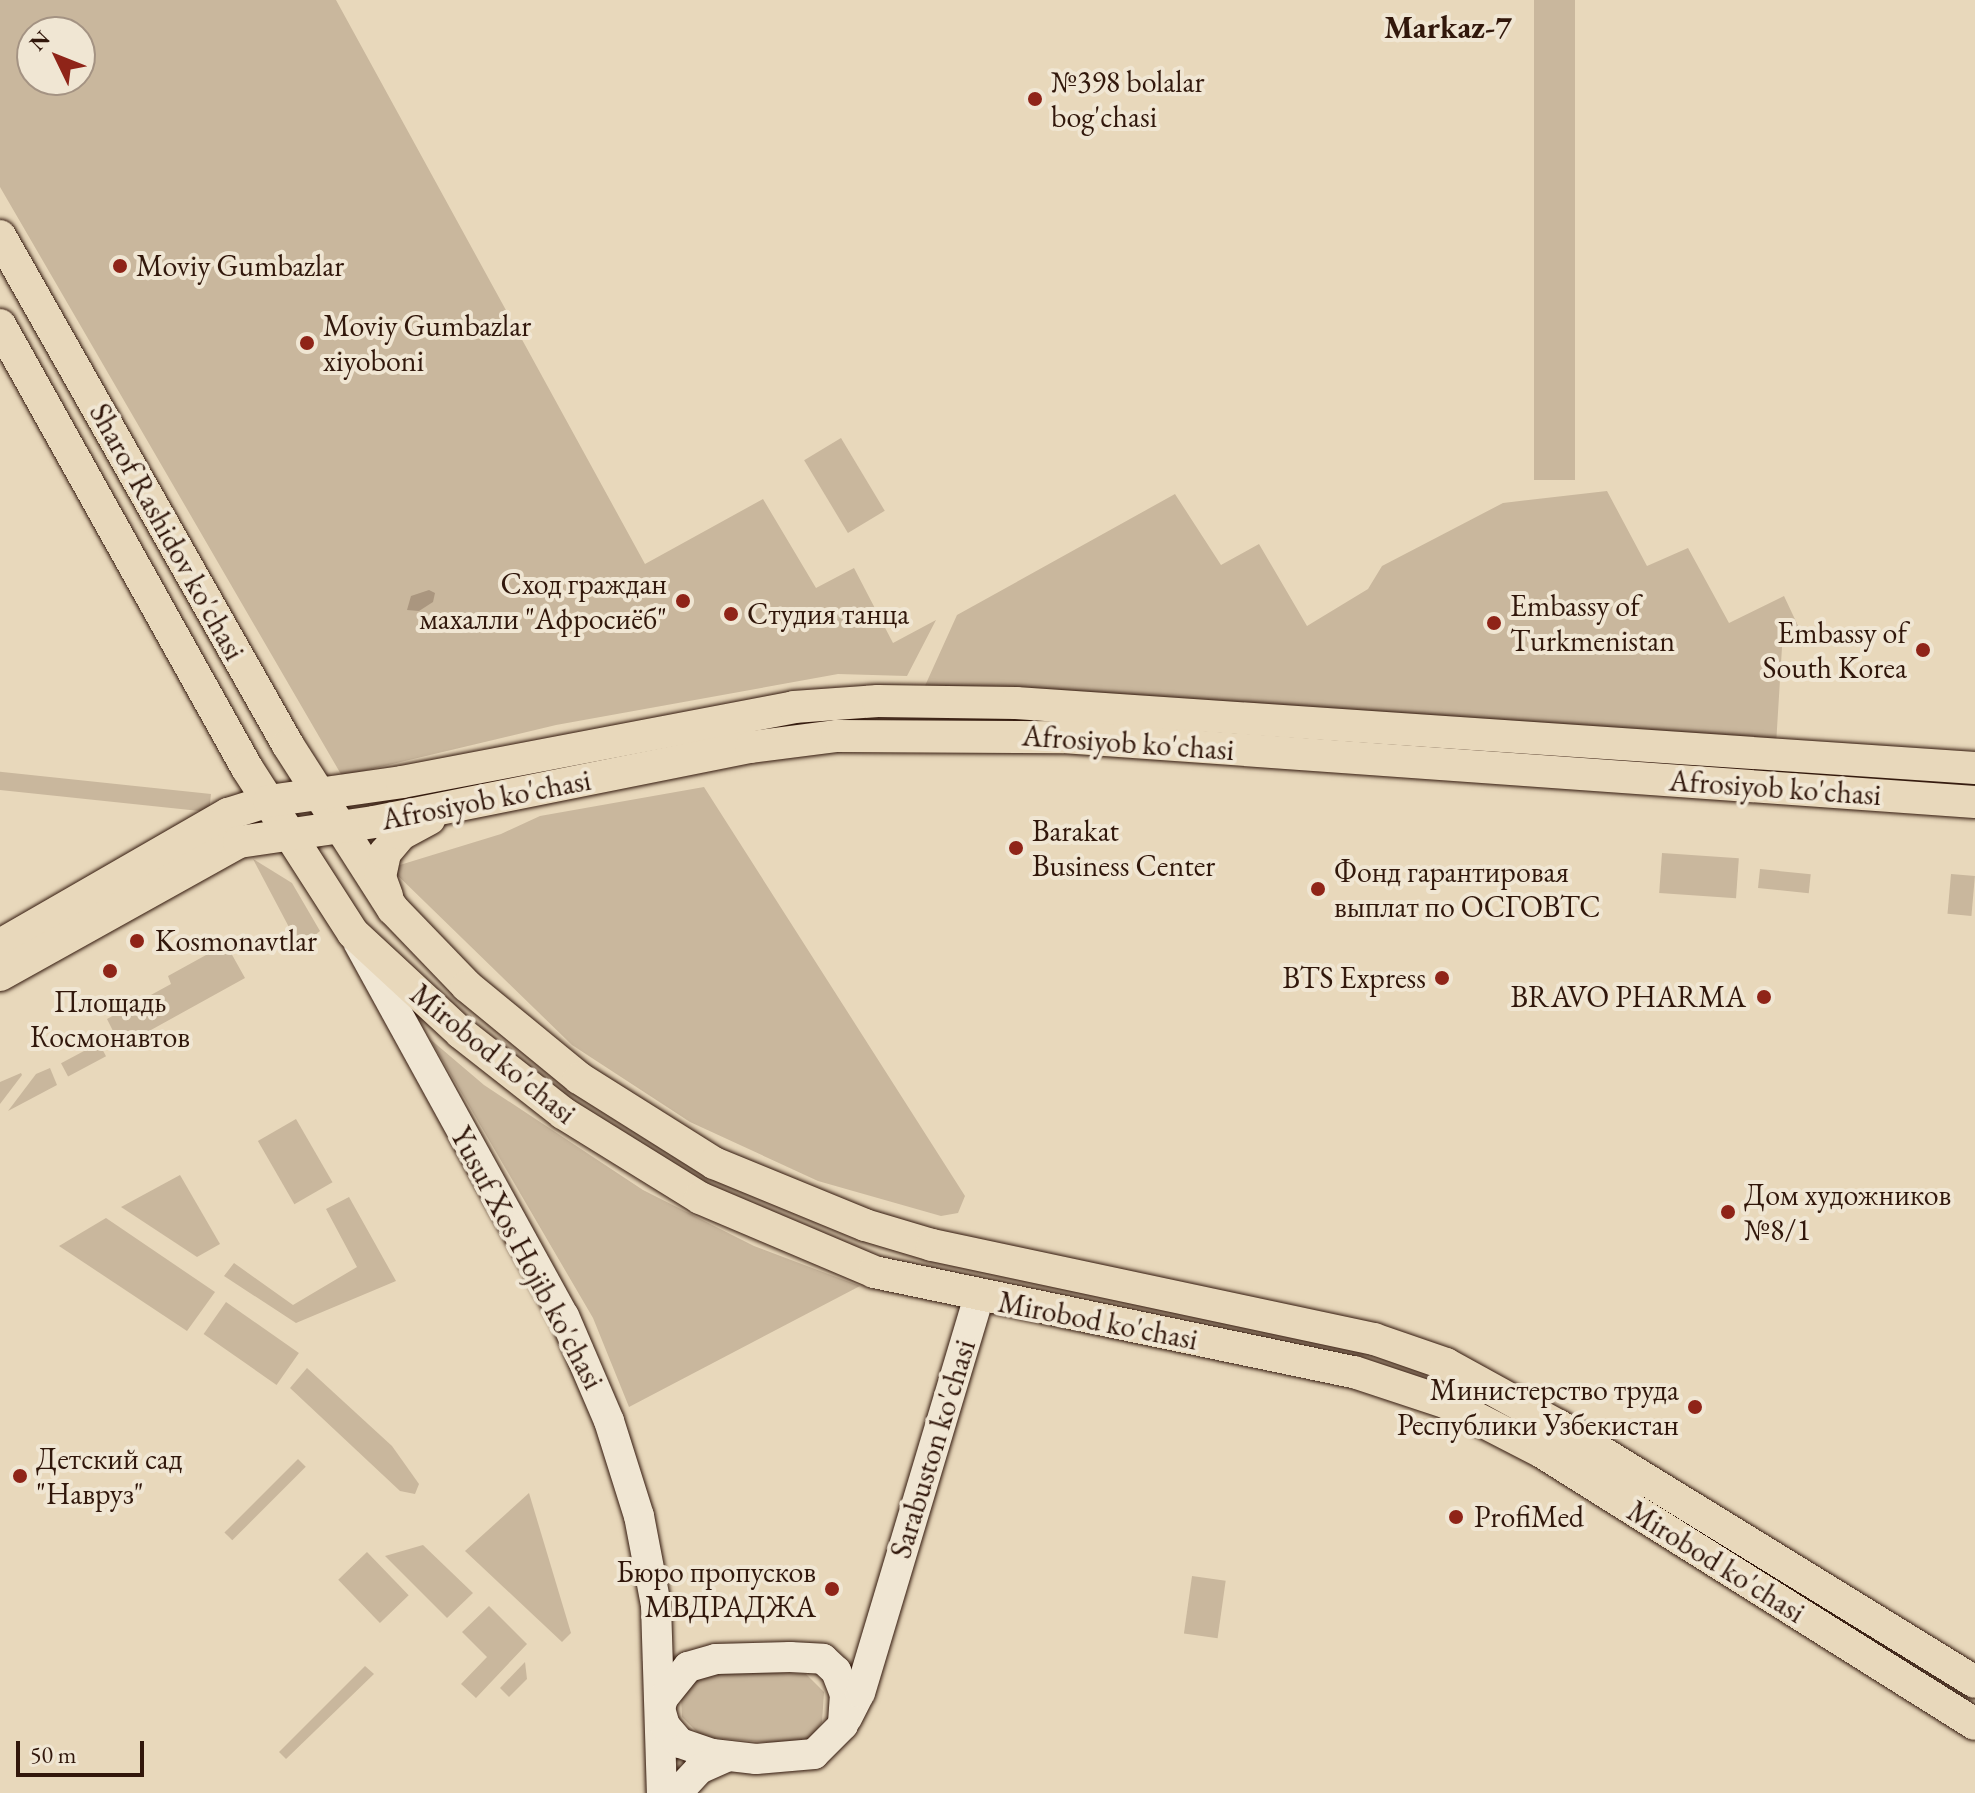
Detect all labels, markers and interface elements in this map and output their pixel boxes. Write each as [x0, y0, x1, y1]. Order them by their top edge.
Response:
district label: Markaz-7 [1384, 8, 1512, 46]
north arrow [16, 16, 96, 96]
text: N [23, 24, 56, 57]
place label: №398 bolalar bog'chasi [1051, 64, 1204, 134]
marker: №398 bolalar bog'chasi [1026, 90, 1044, 108]
place label: Moviy Gumbazlar [136, 248, 344, 284]
marker: Moviy Gumbazlar [111, 257, 129, 275]
place label: Moviy Gumbazlar xiyoboni [323, 308, 531, 378]
marker: Moviy Gumbazlar xiyoboni [298, 334, 316, 352]
street label: Sharof Rashidov ko'chasi [81, 397, 253, 667]
place label: Сход граждан махалли "Афросиёб" [419, 566, 667, 636]
place label: Embassy of Turkmenistan [1510, 588, 1675, 658]
marker: Сход граждан махалли "Афросиёб" [674, 592, 692, 610]
place label: Студия танца [747, 596, 909, 632]
marker: Студия танца [722, 605, 740, 623]
marker: Embassy of Turkmenistan [1485, 614, 1503, 632]
place label: Embassy of South Korea [1763, 615, 1907, 686]
marker: Embassy of South Korea [1914, 641, 1932, 659]
street label: Afrosiyob ko'chasi [1021, 718, 1235, 768]
street label: Afrosiyob ko'chasi [378, 762, 594, 838]
street label: Afrosiyob ko'chasi [1668, 763, 1882, 813]
place label: Barakat Business Center [1032, 813, 1215, 884]
marker: Barakat Business Center [1007, 839, 1025, 857]
place label: Фонд гарантировая выплат по ОСГОВТС [1334, 854, 1601, 924]
marker: Фонд гарантировая выплат по ОСГОВТС [1309, 880, 1327, 898]
place label: Kosmonavtlar [155, 923, 317, 959]
marker: Kosmonavtlar [126, 930, 148, 952]
place label: BTS Express [1282, 960, 1426, 996]
marker: Площадь Космонавтов [101, 962, 119, 980]
marker: BTS Express [1433, 969, 1451, 987]
street label: Mirobod ko'chasi [403, 976, 583, 1132]
place label: BRAVO PHARMA [1510, 979, 1746, 1015]
place label: Площадь Космонавтов [30, 984, 190, 1054]
marker: BRAVO PHARMA [1753, 986, 1775, 1008]
street label: Yusuf Xos Hojib ko'chasi [443, 1121, 611, 1395]
place label: Дом художников №8/1 [1744, 1177, 1951, 1248]
marker: Дом художников №8/1 [1719, 1203, 1737, 1221]
street label: Mirobod ko'chasi [995, 1284, 1201, 1358]
street label: Sarabuston ko'chasi [883, 1335, 983, 1563]
place label: Министерство труда Республики Узбекистан [1397, 1372, 1679, 1442]
marker: Министерство труда Республики Узбекистан [1686, 1398, 1704, 1416]
place label: Детский сад "Навруз" [36, 1441, 182, 1512]
marker: Детский сад "Навруз" [11, 1467, 29, 1485]
street label: Mirobod ko'chasi [1621, 1493, 1811, 1631]
place label: ProfiMed [1474, 1499, 1584, 1535]
marker: ProfiMed [1445, 1506, 1467, 1528]
place label: Бюро пропусков МВДРАДЖА [616, 1554, 816, 1624]
marker: Бюро пропусков МВДРАДЖА [823, 1580, 841, 1598]
scale bar [20, 1725, 148, 1775]
text: 50 m [30, 1739, 77, 1770]

